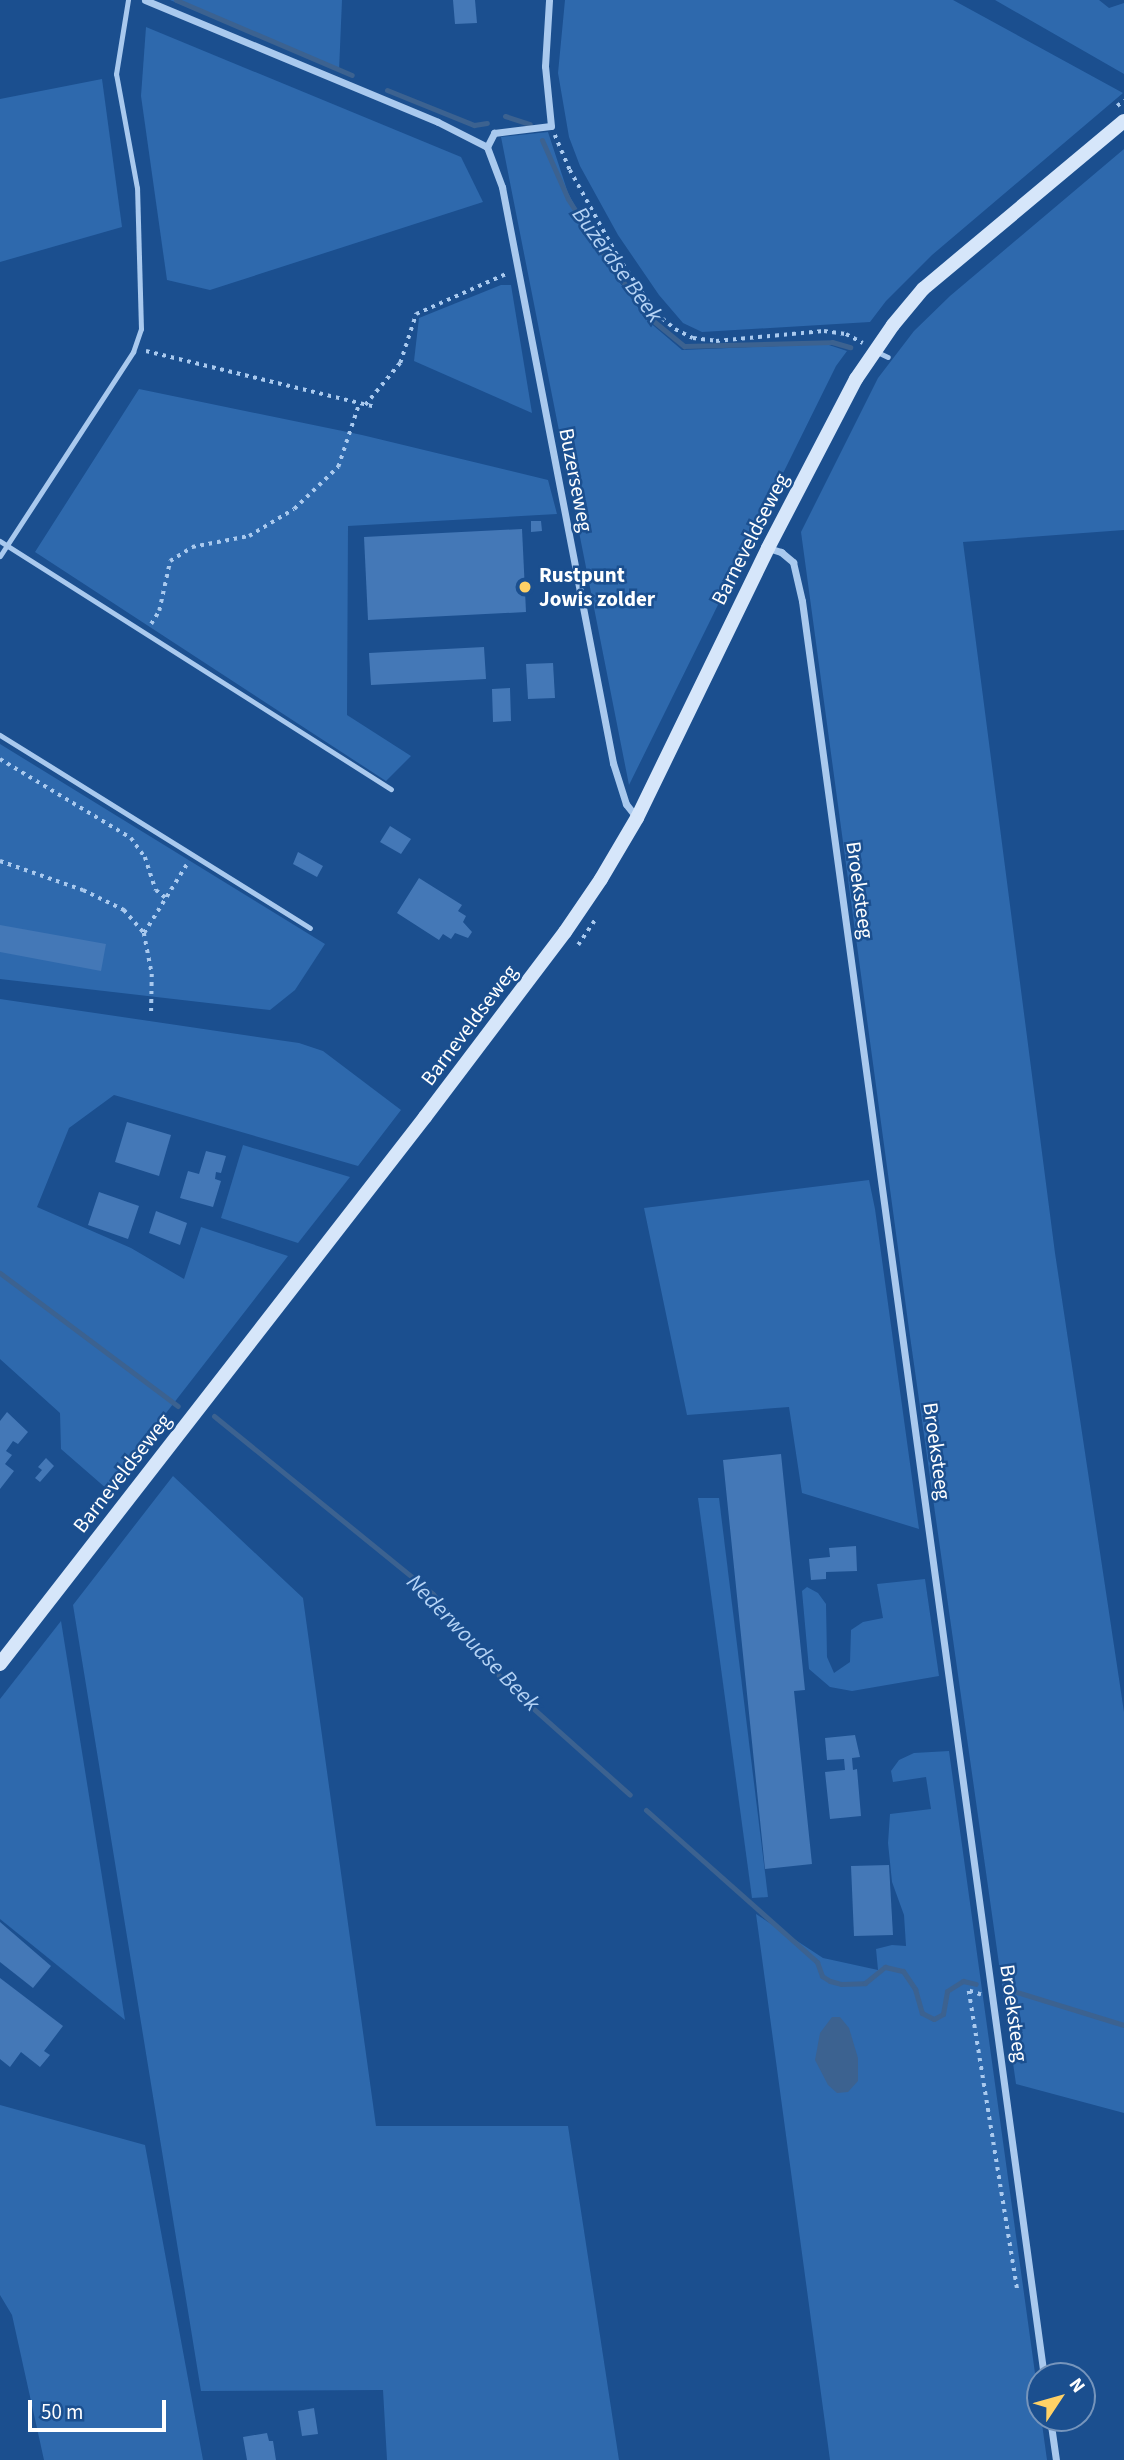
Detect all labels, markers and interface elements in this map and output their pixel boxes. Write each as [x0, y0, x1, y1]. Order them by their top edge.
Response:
water label: Buzerdse Beek [566, 202, 668, 328]
street label: Buzerseweg [554, 426, 598, 534]
street label: Barneveldseweg [706, 469, 794, 609]
place label: Rustpunt Jowis zolder [539, 562, 655, 612]
marker: Rustpunt Jowis zolder [517, 579, 533, 595]
street label: Broeksteeg [841, 840, 879, 940]
street label: Barneveldseweg [415, 960, 523, 1090]
street label: Broeksteeg [918, 1401, 956, 1501]
street label: Barneveldseweg [68, 1408, 176, 1538]
water label: Nederwoudse Beek [401, 1569, 545, 1717]
street label: Broeksteeg [995, 1963, 1033, 2063]
north arrow [1026, 2362, 1096, 2432]
text: N [1062, 2372, 1091, 2399]
scale bar [32, 2386, 170, 2430]
text: 50 m [41, 2397, 83, 2427]

